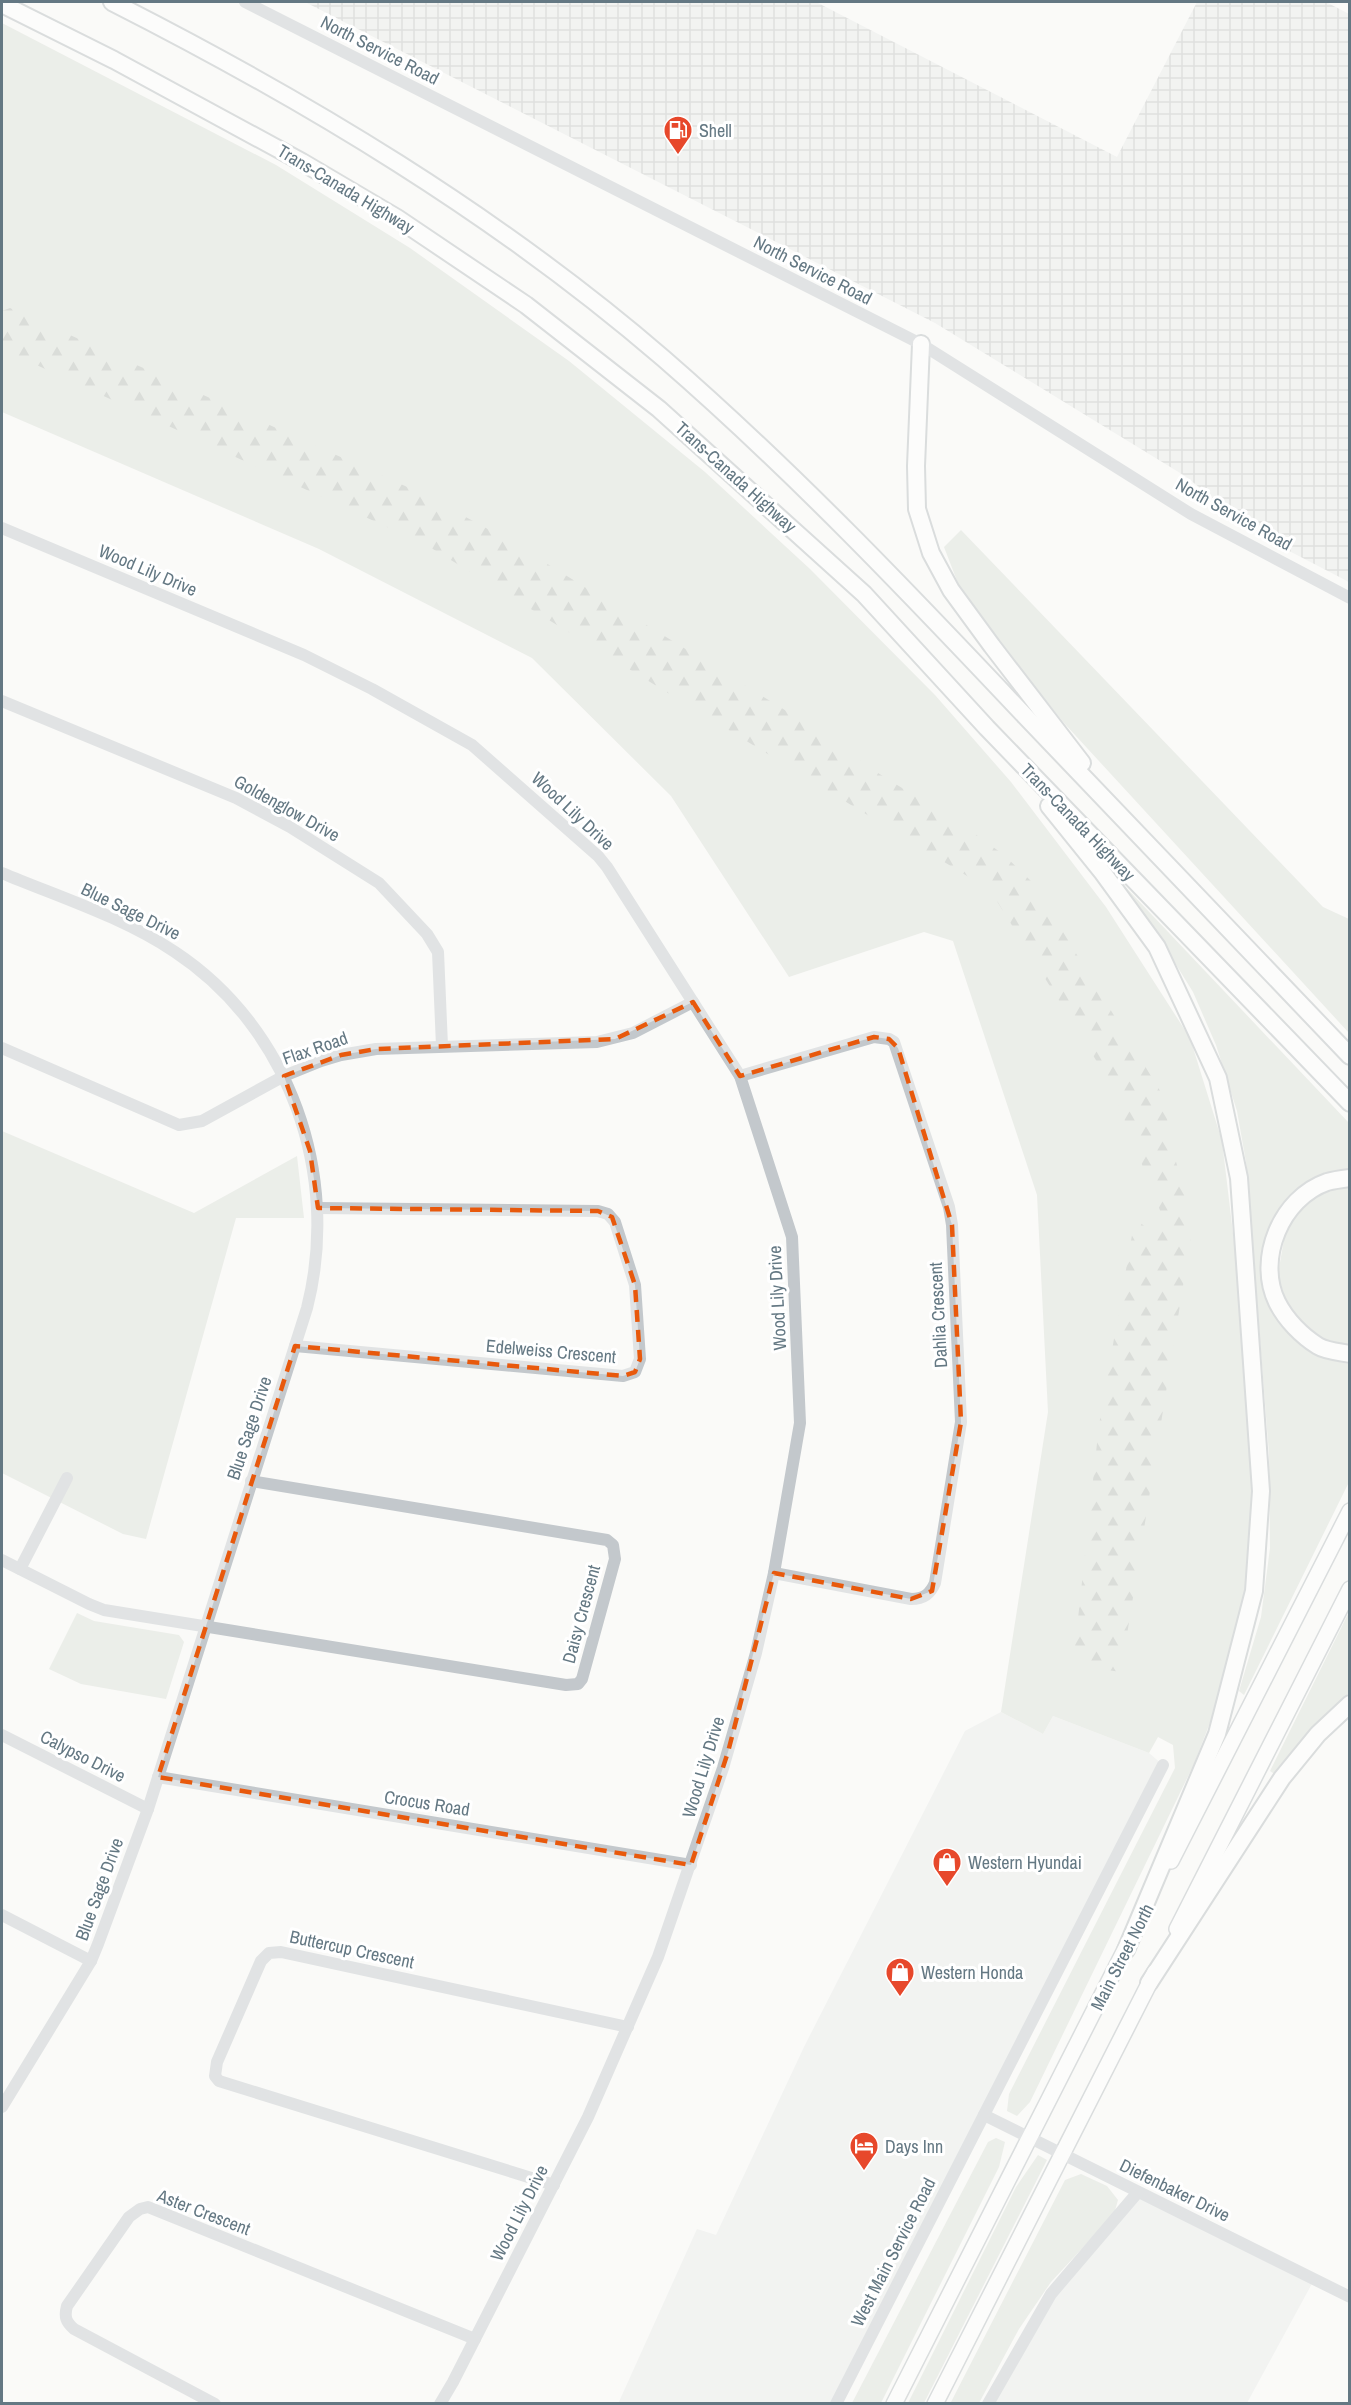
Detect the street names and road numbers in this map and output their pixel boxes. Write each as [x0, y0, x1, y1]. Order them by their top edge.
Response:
street label: North Service Road [317, 9, 443, 91]
street label: Trans-Canada Highway [273, 138, 420, 240]
street label: North Service Road [750, 229, 876, 311]
street label: Trans-Canada Highway [670, 416, 803, 539]
street label: North Service Road [1171, 472, 1297, 556]
street label: Wood Lily Drive [95, 538, 201, 602]
street label: Trans-Canada Highway [1015, 757, 1141, 887]
street label: Wood Lily Drive [526, 766, 620, 856]
street label: Goldenglow Drive [230, 769, 344, 847]
street label: Blue Sage Drive [77, 876, 185, 946]
street label: Flax Road [279, 1025, 351, 1071]
street label: Wood Lily Drive [762, 1245, 792, 1351]
street label: Dahlia Crescent [923, 1262, 953, 1368]
street label: Edelweiss Crescent [485, 1333, 617, 1369]
street label: Blue Sage Drive [221, 1373, 277, 1483]
street label: Daisy Crescent [556, 1562, 606, 1666]
street label: Wood Lily Drive [676, 1713, 730, 1821]
street label: Calypso Drive [36, 1724, 130, 1788]
street label: Crocus Road [383, 1784, 471, 1822]
street label: Blue Sage Drive [69, 1834, 129, 1944]
street label: Main Street North [1084, 1899, 1160, 2015]
street label: Buttercup Crescent [288, 1924, 416, 1974]
street label: Diefenbaker Drive [1116, 2153, 1234, 2227]
street label: Wood Lily Drive [484, 2161, 554, 2265]
street label: West Main Service Road [845, 2173, 941, 2331]
street label: Aster Crescent [153, 2182, 254, 2241]

